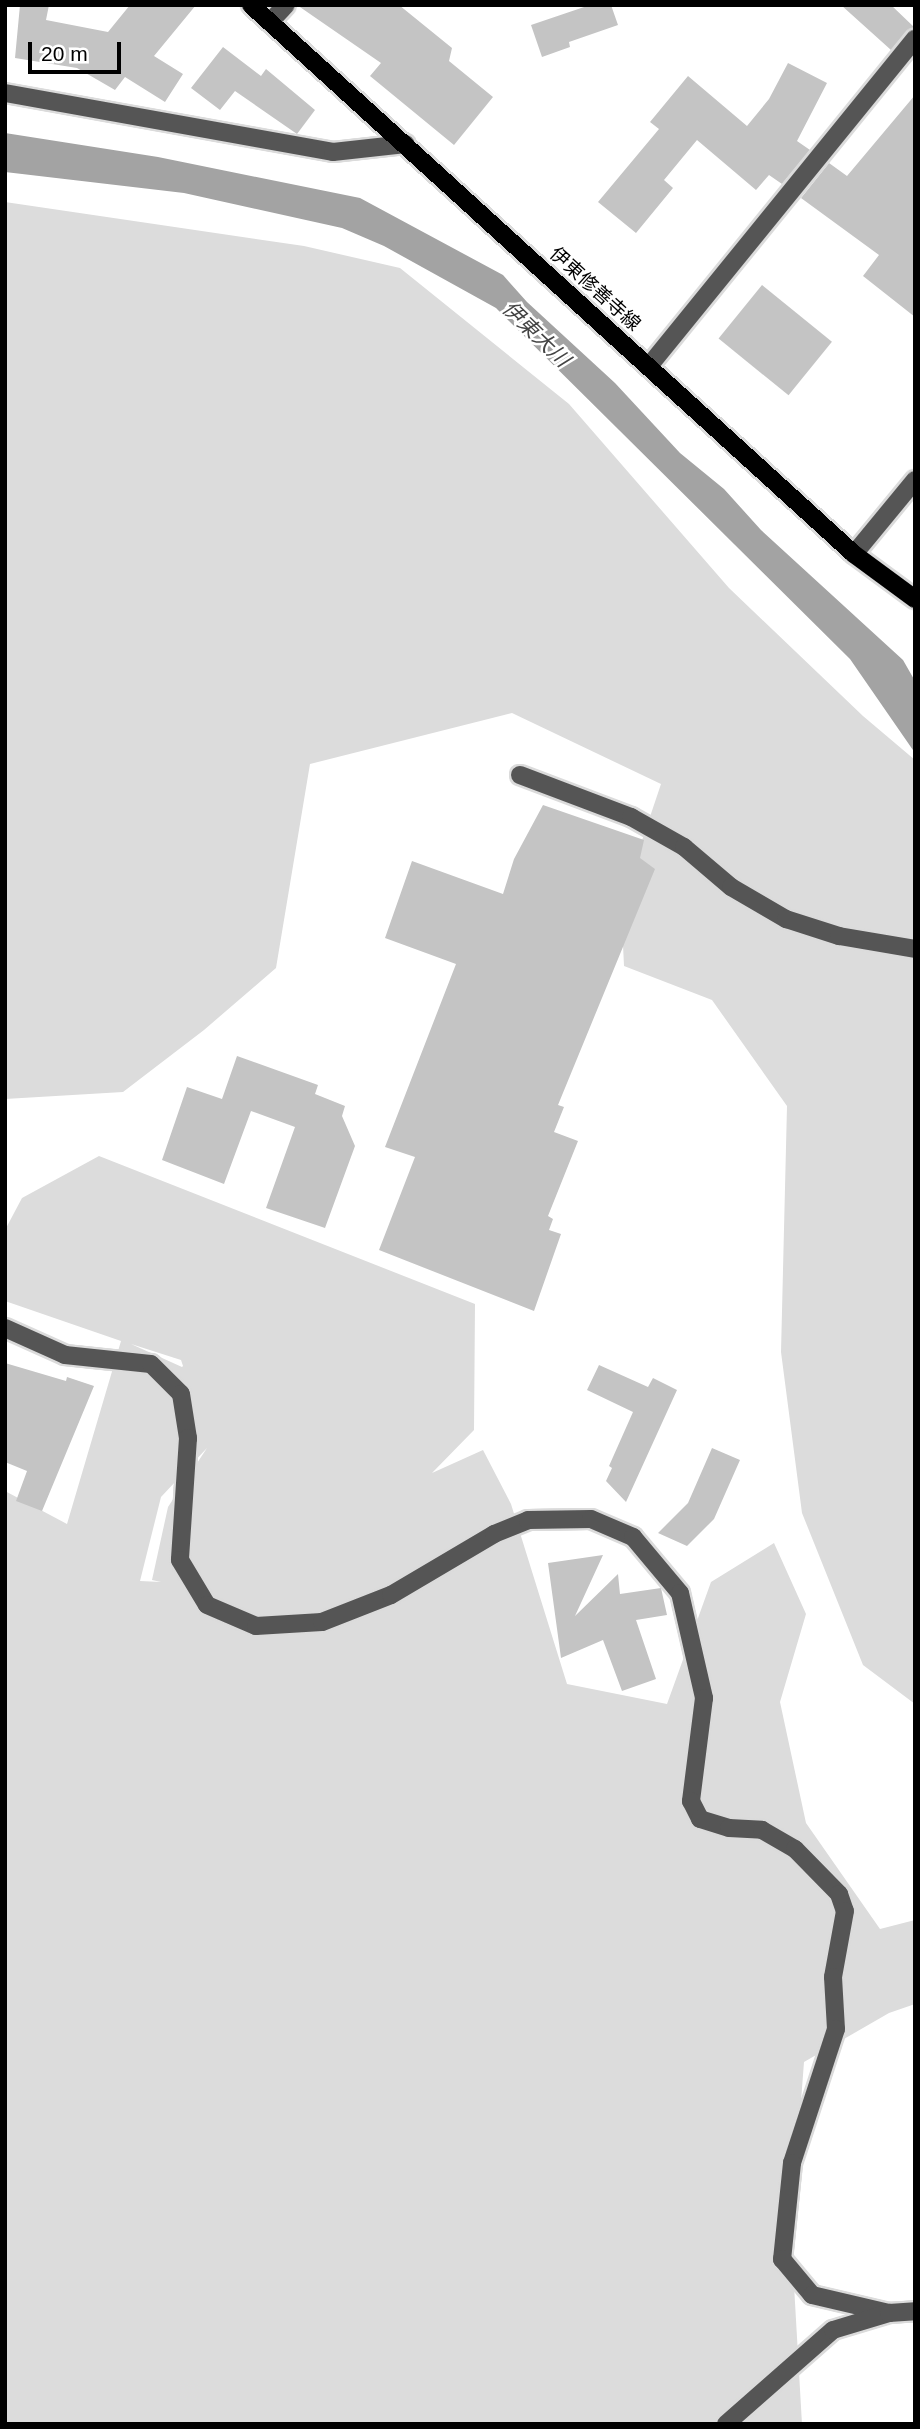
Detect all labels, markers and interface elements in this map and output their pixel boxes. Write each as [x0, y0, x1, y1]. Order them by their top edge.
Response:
scale bar [32, 28, 124, 72]
text: 20 m [41, 42, 88, 65]
street label: 伊東修善寺線 [545, 242, 645, 336]
water label: 伊東大川 [497, 296, 575, 372]

